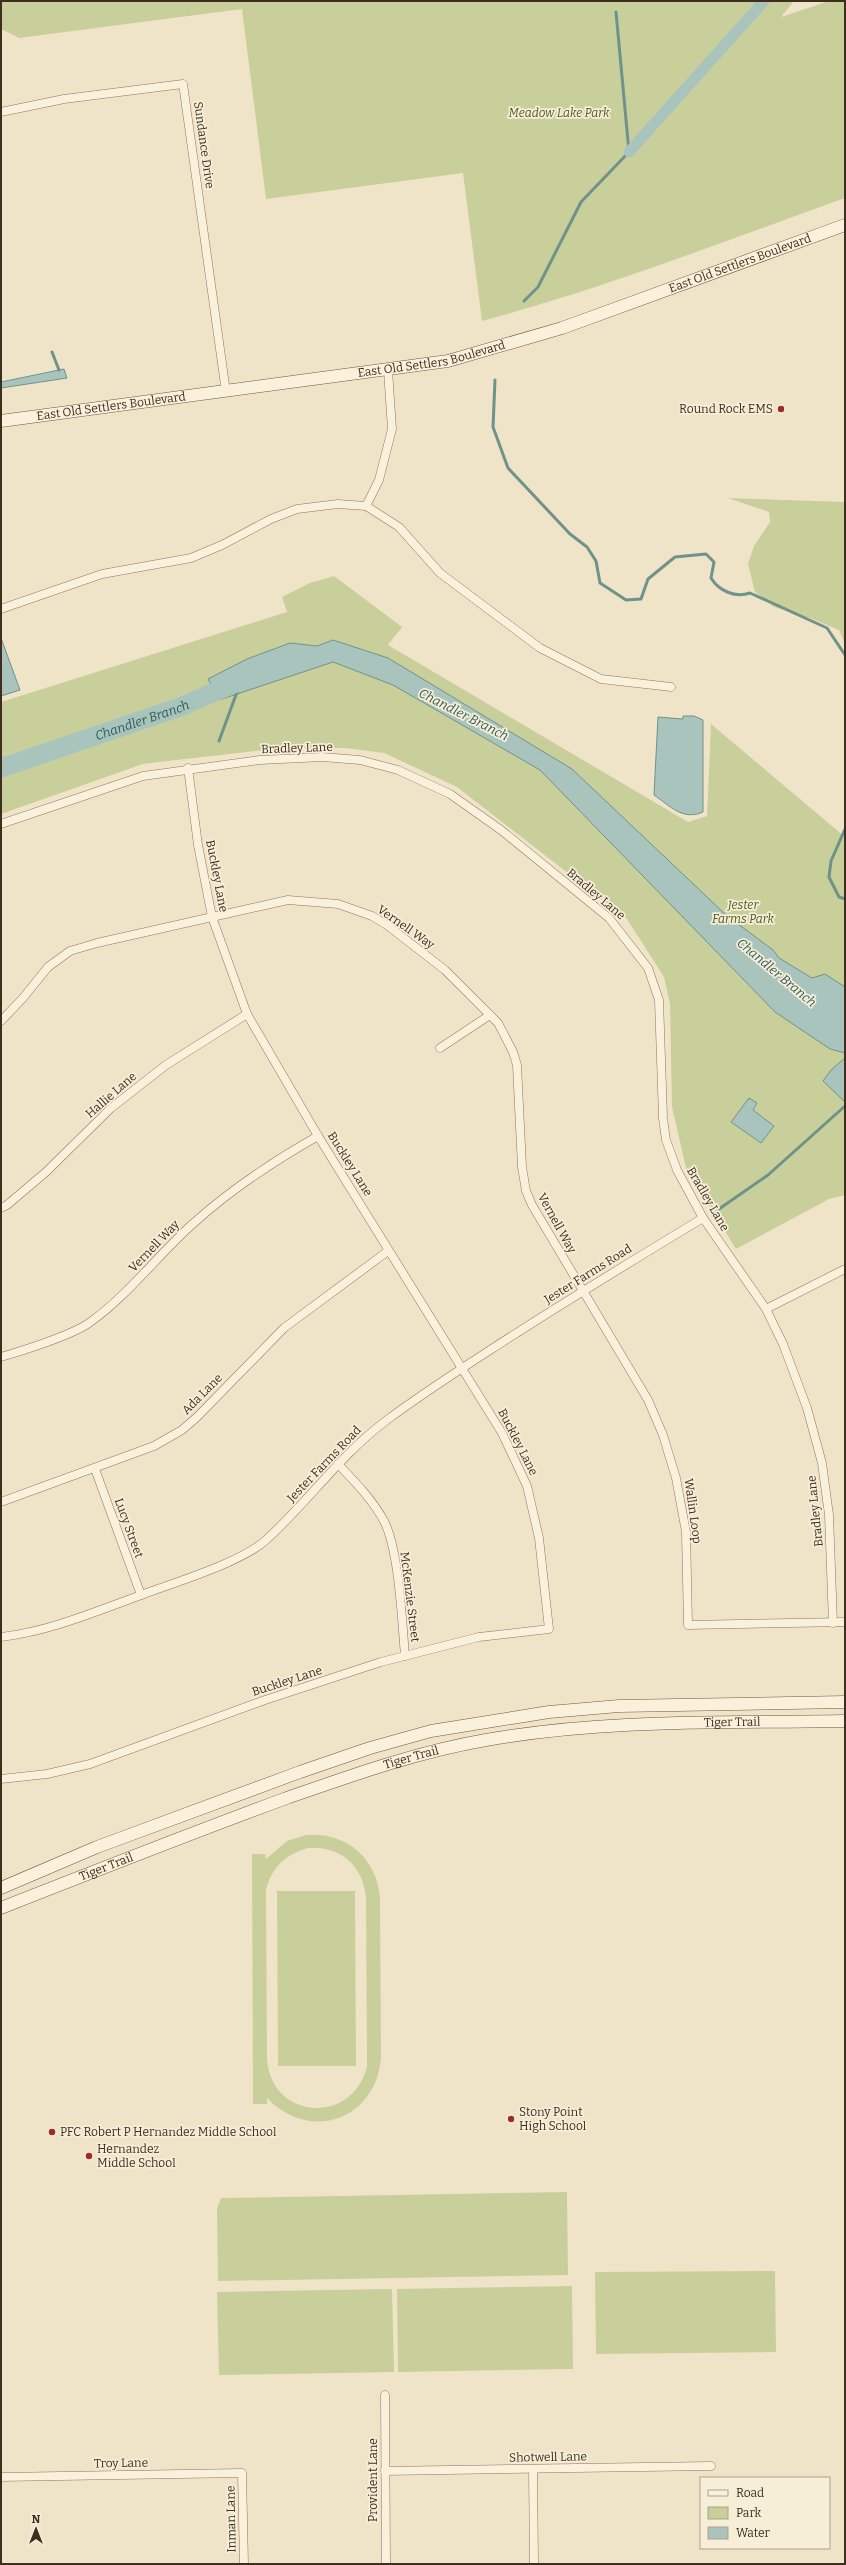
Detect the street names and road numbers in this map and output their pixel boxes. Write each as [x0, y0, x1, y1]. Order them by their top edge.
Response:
street label: Sundance Drive [191, 101, 217, 189]
street label: East Old Settlers Boulevard [667, 231, 813, 296]
street label: East Old Settlers Boulevard [357, 338, 507, 380]
street label: East Old Settlers Boulevard [36, 389, 186, 423]
street label: Bradley Lane [261, 740, 333, 756]
street label: Buckley Lane [203, 839, 231, 913]
street label: Bradley Lane [564, 866, 628, 922]
street label: Vernell Way [375, 902, 438, 952]
street label: Hallie Lane [83, 1069, 139, 1121]
street label: Buckley Lane [325, 1129, 375, 1199]
street label: Bradley Lane [684, 1164, 732, 1234]
street label: Vernell Way [535, 1191, 580, 1256]
street label: Vernell Way [126, 1217, 183, 1275]
street label: Jester Farms Road [541, 1241, 634, 1307]
street label: Ada Lane [179, 1371, 225, 1417]
street label: Buckley Lane [495, 1406, 541, 1478]
street label: Jester Farms Road [283, 1423, 364, 1506]
street label: Bradley Lane [804, 1475, 826, 1547]
street label: Wallin Loop [681, 1477, 705, 1545]
street label: Lucy Street [112, 1496, 146, 1560]
street label: McKenzie Street [398, 1551, 423, 1644]
street label: Buckley Lane [250, 1663, 324, 1699]
street label: Tiger Trail [704, 1715, 761, 1729]
street label: Tiger Trail [382, 1743, 441, 1772]
street label: Tiger Trail [77, 1850, 136, 1884]
street label: Provident Lane [366, 2438, 380, 2522]
street label: Shotwell Lane [509, 2449, 587, 2465]
street label: Troy Lane [94, 2456, 148, 2470]
street label: Inman Lane [223, 2485, 239, 2553]

